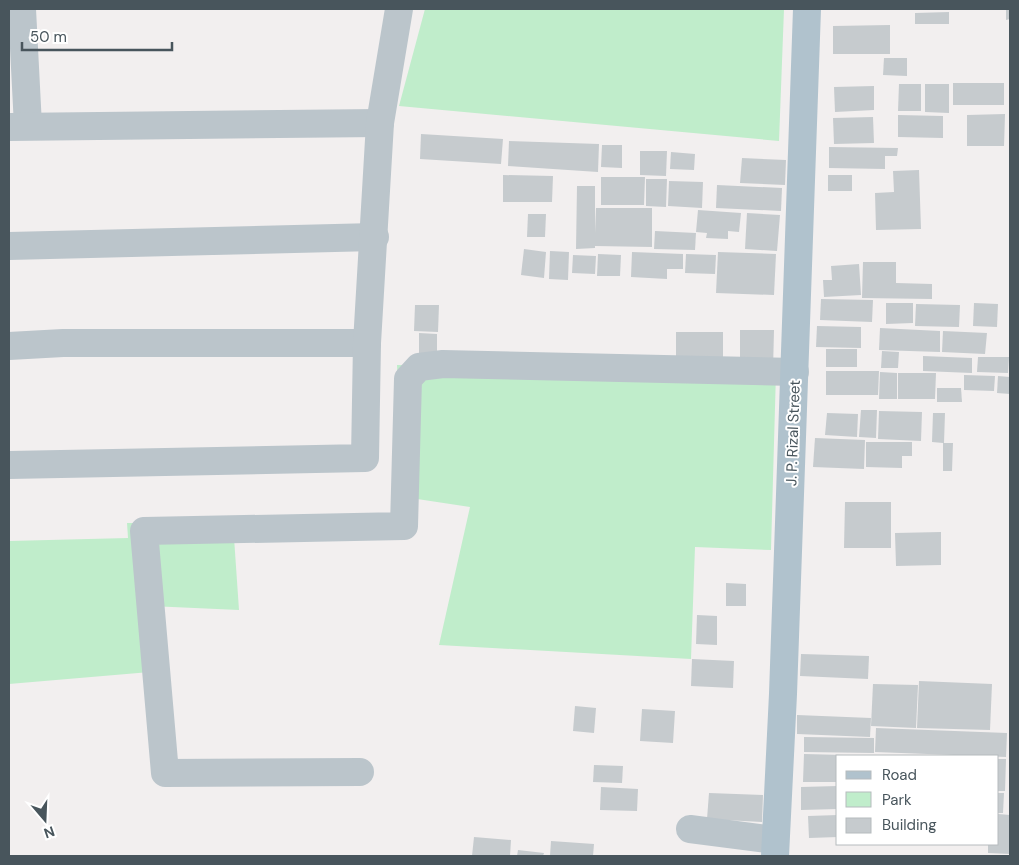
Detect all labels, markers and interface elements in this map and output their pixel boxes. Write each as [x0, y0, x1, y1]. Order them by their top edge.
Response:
scale bar [22, 20, 172, 52]
text: 50 m [30, 27, 67, 47]
street label: J. P. Rizal Street [781, 379, 805, 486]
legend [836, 755, 999, 845]
text: Road [882, 765, 917, 785]
text: Park [882, 790, 912, 810]
north arrow [20, 795, 70, 845]
text: Building [882, 815, 937, 835]
text: N [41, 822, 57, 842]

